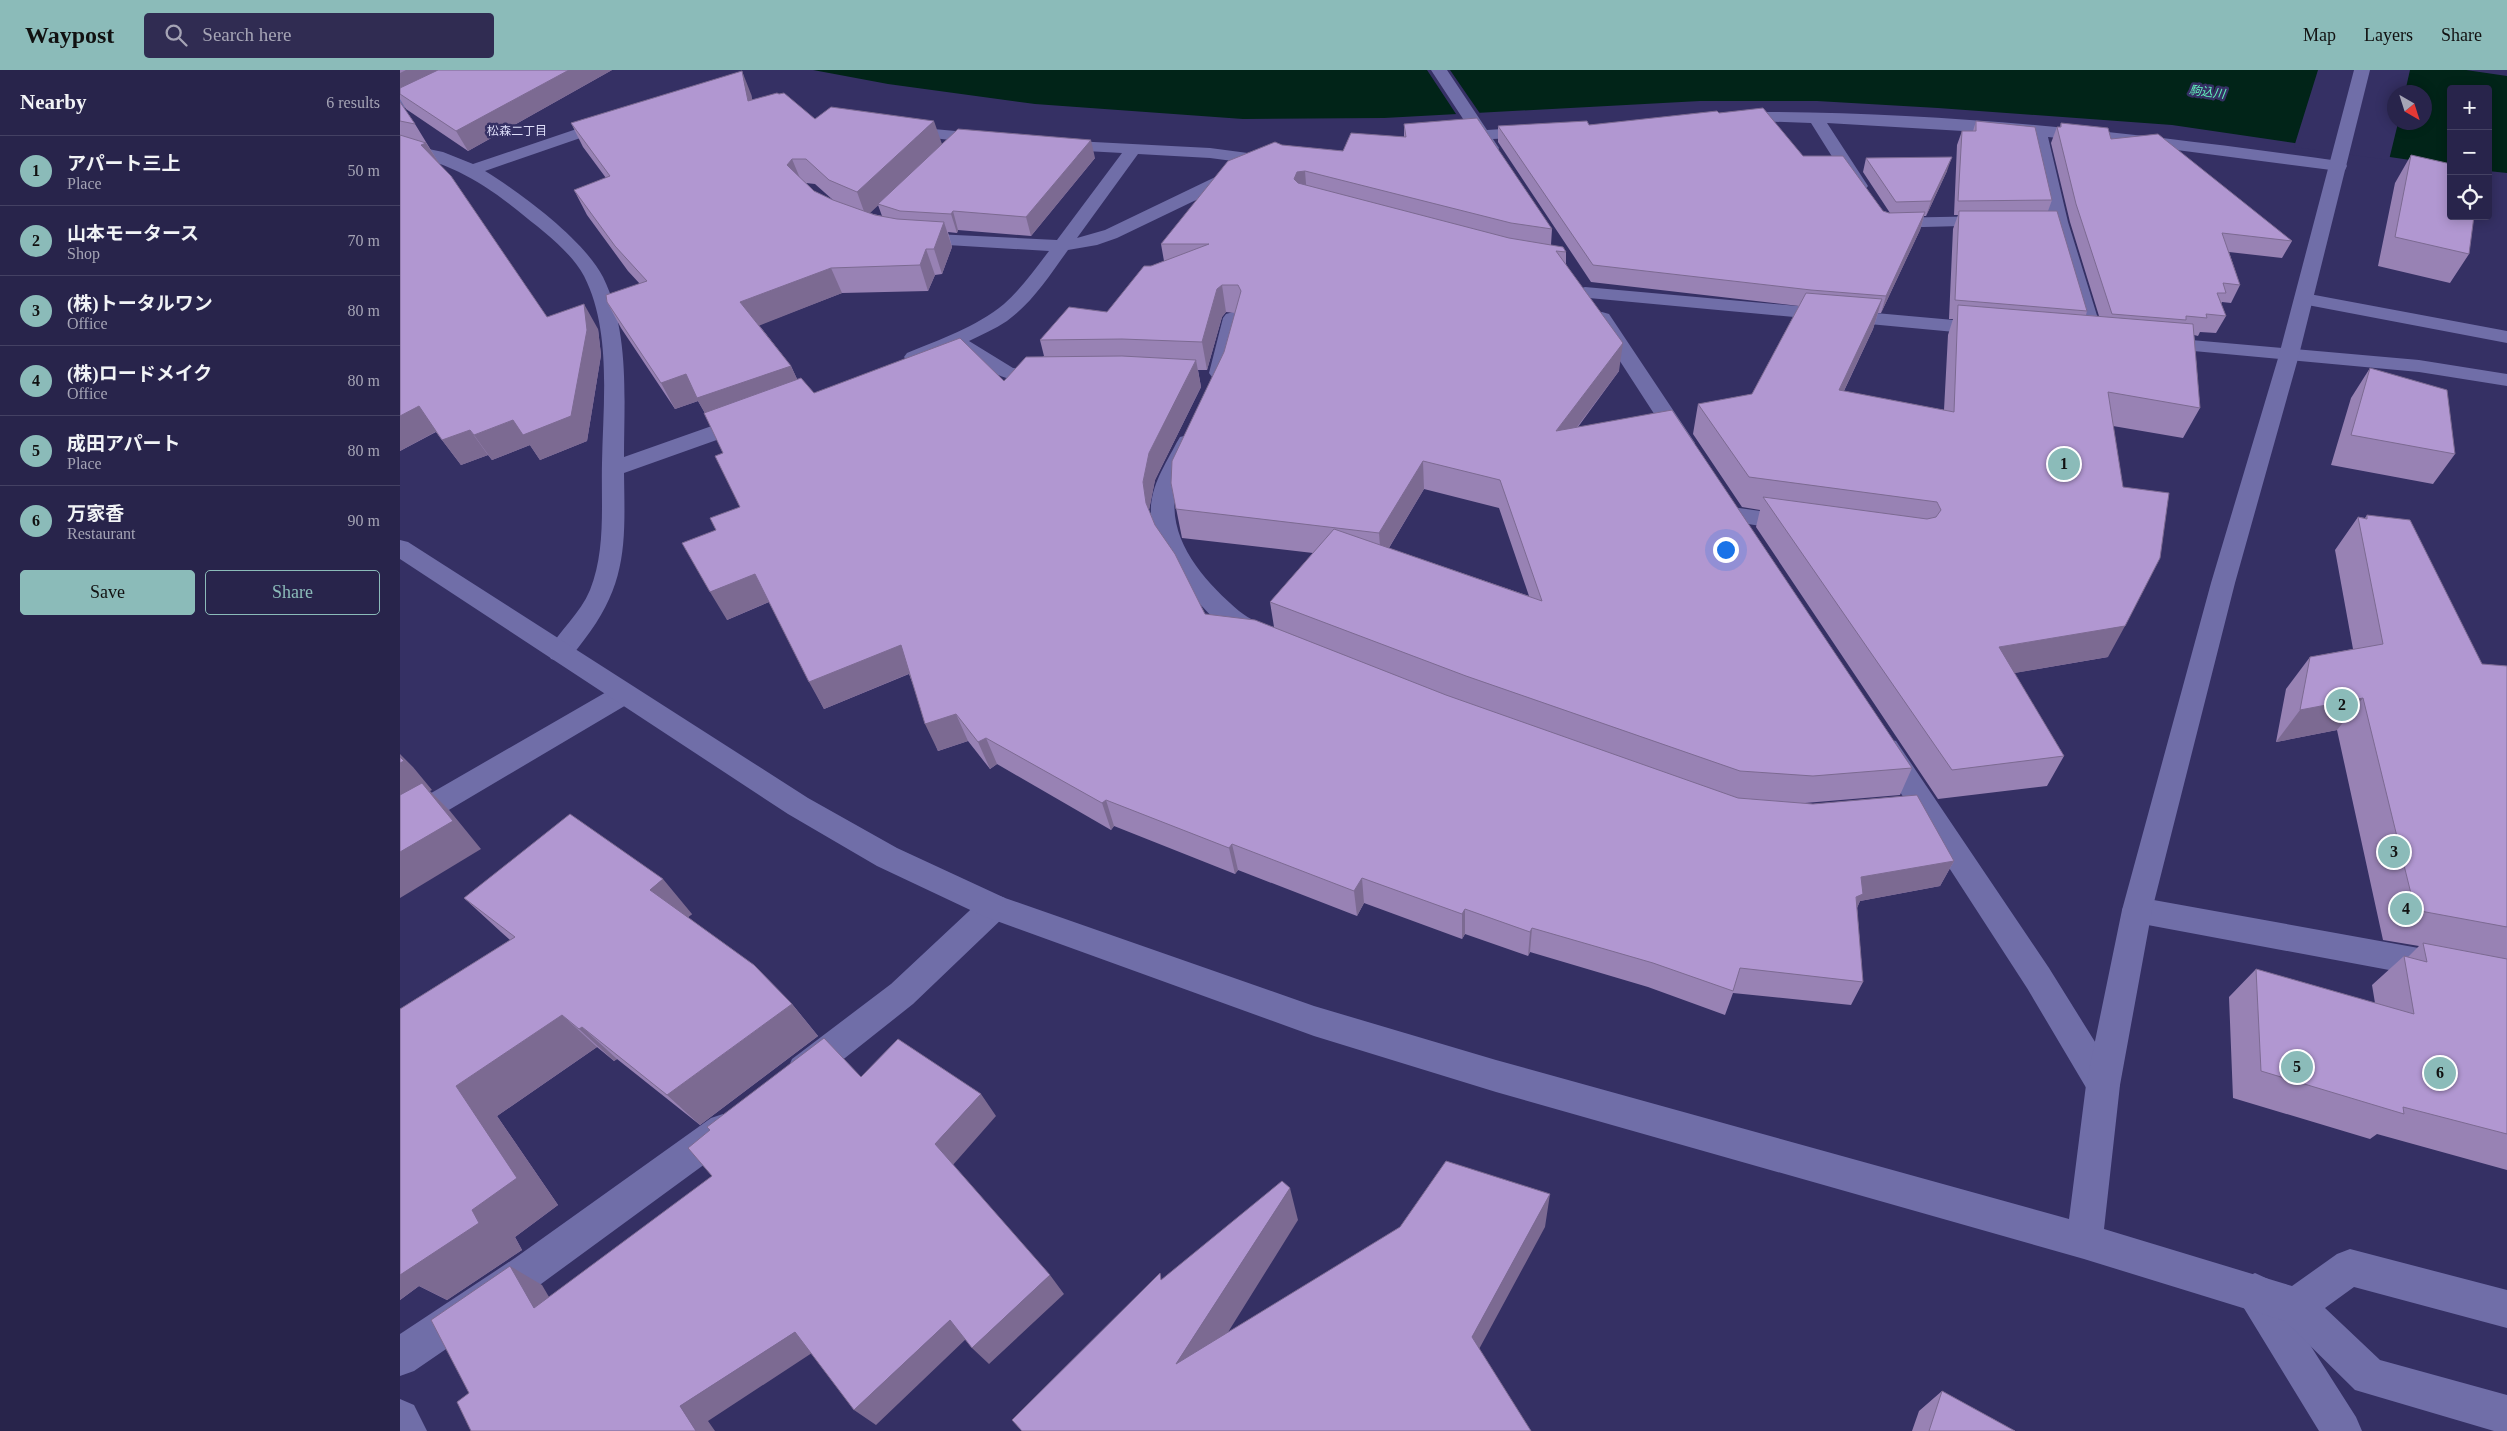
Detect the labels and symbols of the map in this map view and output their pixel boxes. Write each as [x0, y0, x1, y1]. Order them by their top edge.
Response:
water label: 駒込川 [2188, 83, 2228, 101]
north arrow [2387, 85, 2432, 130]
district label: 松森二丁目 [487, 124, 547, 138]
pin: 1 [2048, 445, 2080, 483]
your location [1713, 537, 1739, 563]
pin: 2 [2326, 686, 2358, 724]
pin: 3 [2378, 833, 2410, 871]
pin: 4 [2390, 890, 2422, 928]
pin: 5 [2281, 1048, 2313, 1086]
pin: 6 [2424, 1054, 2456, 1092]

